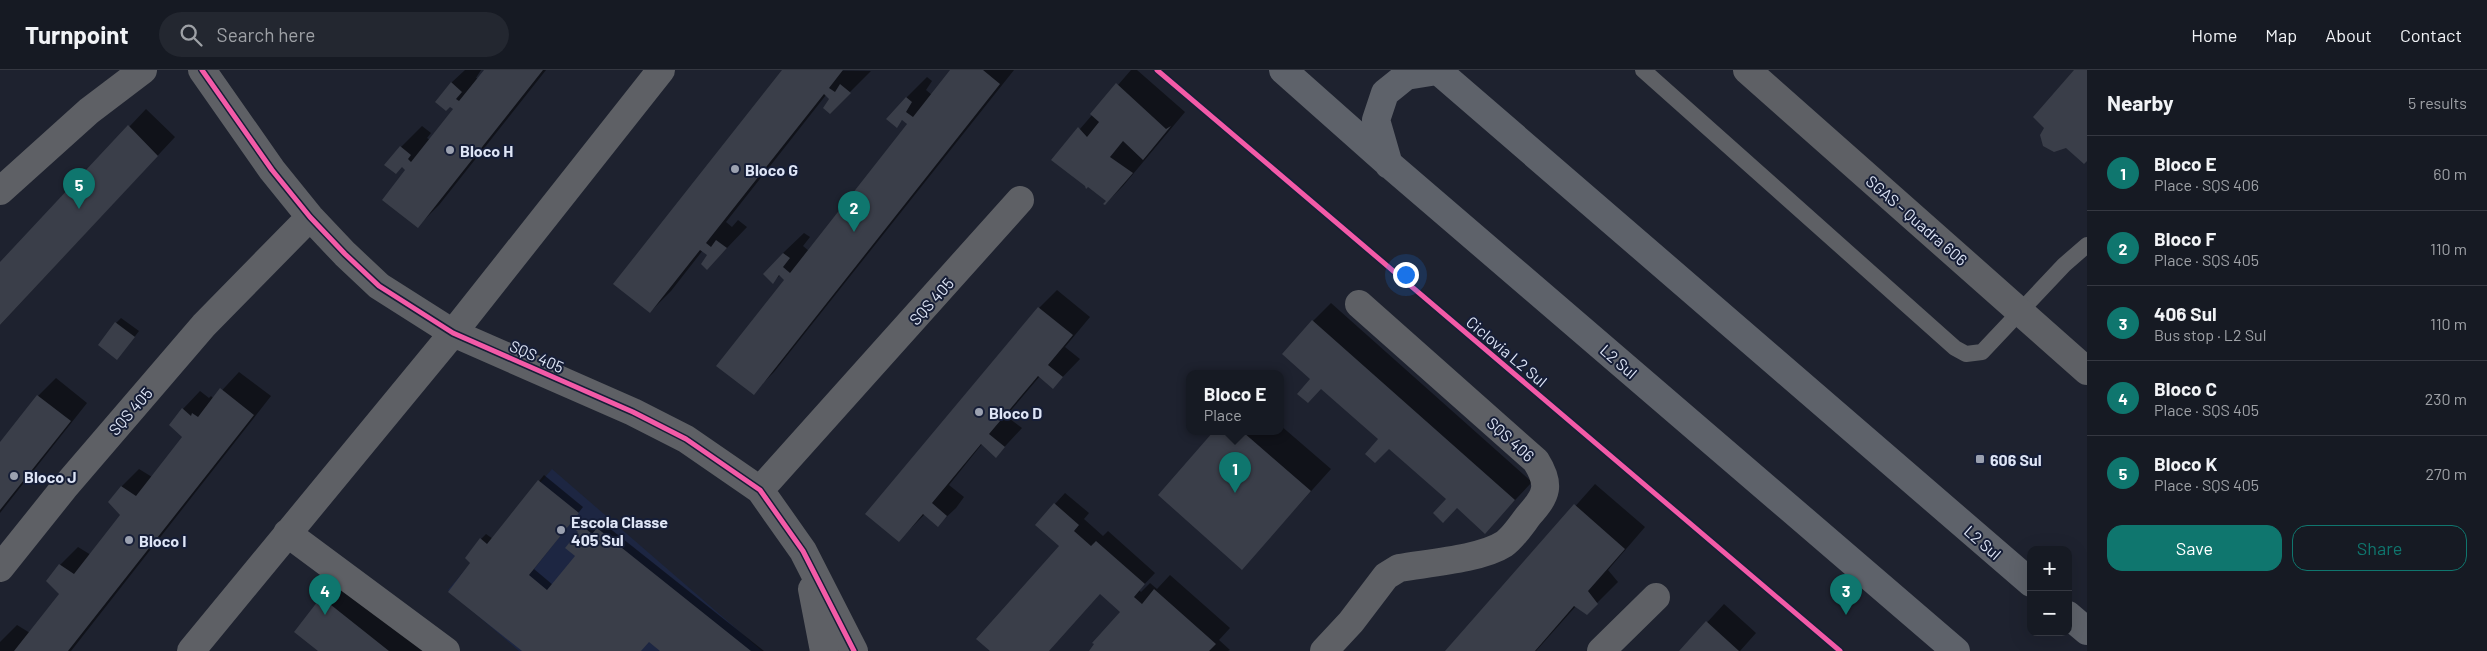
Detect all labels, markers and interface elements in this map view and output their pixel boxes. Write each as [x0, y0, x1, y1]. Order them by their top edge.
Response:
search box [159, 12, 509, 57]
text: Turnpoint [25, 20, 129, 49]
icon: search [177, 21, 205, 49]
text: Search here [217, 23, 315, 46]
text: Home [2191, 24, 2237, 46]
text: Map [2265, 24, 2297, 46]
text: About [2325, 24, 2372, 46]
text: Contact [2400, 24, 2462, 46]
text: Nearby [2107, 90, 2173, 115]
text: 5 results [2408, 93, 2467, 112]
place label: Bloco H [460, 141, 513, 160]
marker: Bloco H [444, 144, 456, 156]
text: Bloco E [2154, 152, 2217, 175]
place label: Bloco G [745, 160, 798, 179]
marker: Bloco G [729, 163, 741, 175]
text: 1 [2120, 164, 2126, 183]
text: 60 m [2433, 164, 2467, 183]
pin: 5 [63, 168, 95, 209]
street label: SGAS - Quadra 606 [1863, 171, 1971, 269]
text: Place · SQS 406 [2154, 175, 2259, 194]
pin: 2 [838, 191, 870, 232]
text: Bloco F [2154, 227, 2216, 250]
text: 2 [2119, 239, 2127, 258]
text: 110 m [2430, 239, 2467, 258]
text: Place · SQS 405 [2154, 250, 2259, 269]
your location [1393, 262, 1419, 288]
street label: SQS 405 [905, 273, 957, 329]
text: 406 Sul [2154, 302, 2217, 325]
street label: Ciclovia L2 Sul [1463, 312, 1551, 390]
text: 3 [2119, 314, 2127, 333]
text: 110 m [2430, 314, 2467, 333]
text: Bus stop · L2 Sul [2154, 325, 2266, 344]
street label: SQS 405 [507, 336, 567, 376]
street label: L2 Sul [1597, 340, 1641, 382]
popup [1186, 370, 1284, 435]
text: Bloco C [2154, 377, 2217, 400]
text: Bloco E [1204, 382, 1266, 405]
street label: SQS 405 [104, 383, 156, 439]
text: 4 [2118, 389, 2128, 408]
text: 230 m [2425, 389, 2467, 408]
text: Place · SQS 405 [2154, 400, 2259, 419]
place label: Bloco D [989, 403, 1042, 422]
text: Place [1204, 405, 1242, 424]
marker: Bloco D [973, 406, 985, 418]
street label: SQS 406 [1483, 413, 1539, 465]
place label: 606 Sul [1990, 450, 2042, 469]
pin: 1 [1219, 452, 1251, 493]
text: Bloco K [2154, 452, 2217, 475]
marker: 606 Sul [1974, 453, 1986, 465]
text: 5 [2119, 464, 2127, 483]
text: 270 m [2425, 464, 2467, 483]
place label: Bloco J [24, 467, 77, 486]
marker: Bloco J [8, 470, 20, 482]
text: Place · SQS 405 [2154, 475, 2259, 494]
place label: Escola Classe 405 Sul [571, 512, 668, 549]
street label: L2 Sul [1961, 521, 2005, 563]
marker: Escola Classe 405 Sul [555, 524, 567, 536]
button: Save [2107, 525, 2282, 571]
button: Share [2292, 525, 2467, 571]
place label: Bloco I [139, 531, 187, 550]
marker: Bloco I [123, 534, 135, 546]
map controls [2027, 546, 2072, 636]
button: + [2027, 546, 2072, 591]
pin: 4 [309, 574, 341, 615]
pin: 3 [1830, 574, 1862, 615]
button: − [2027, 591, 2072, 636]

